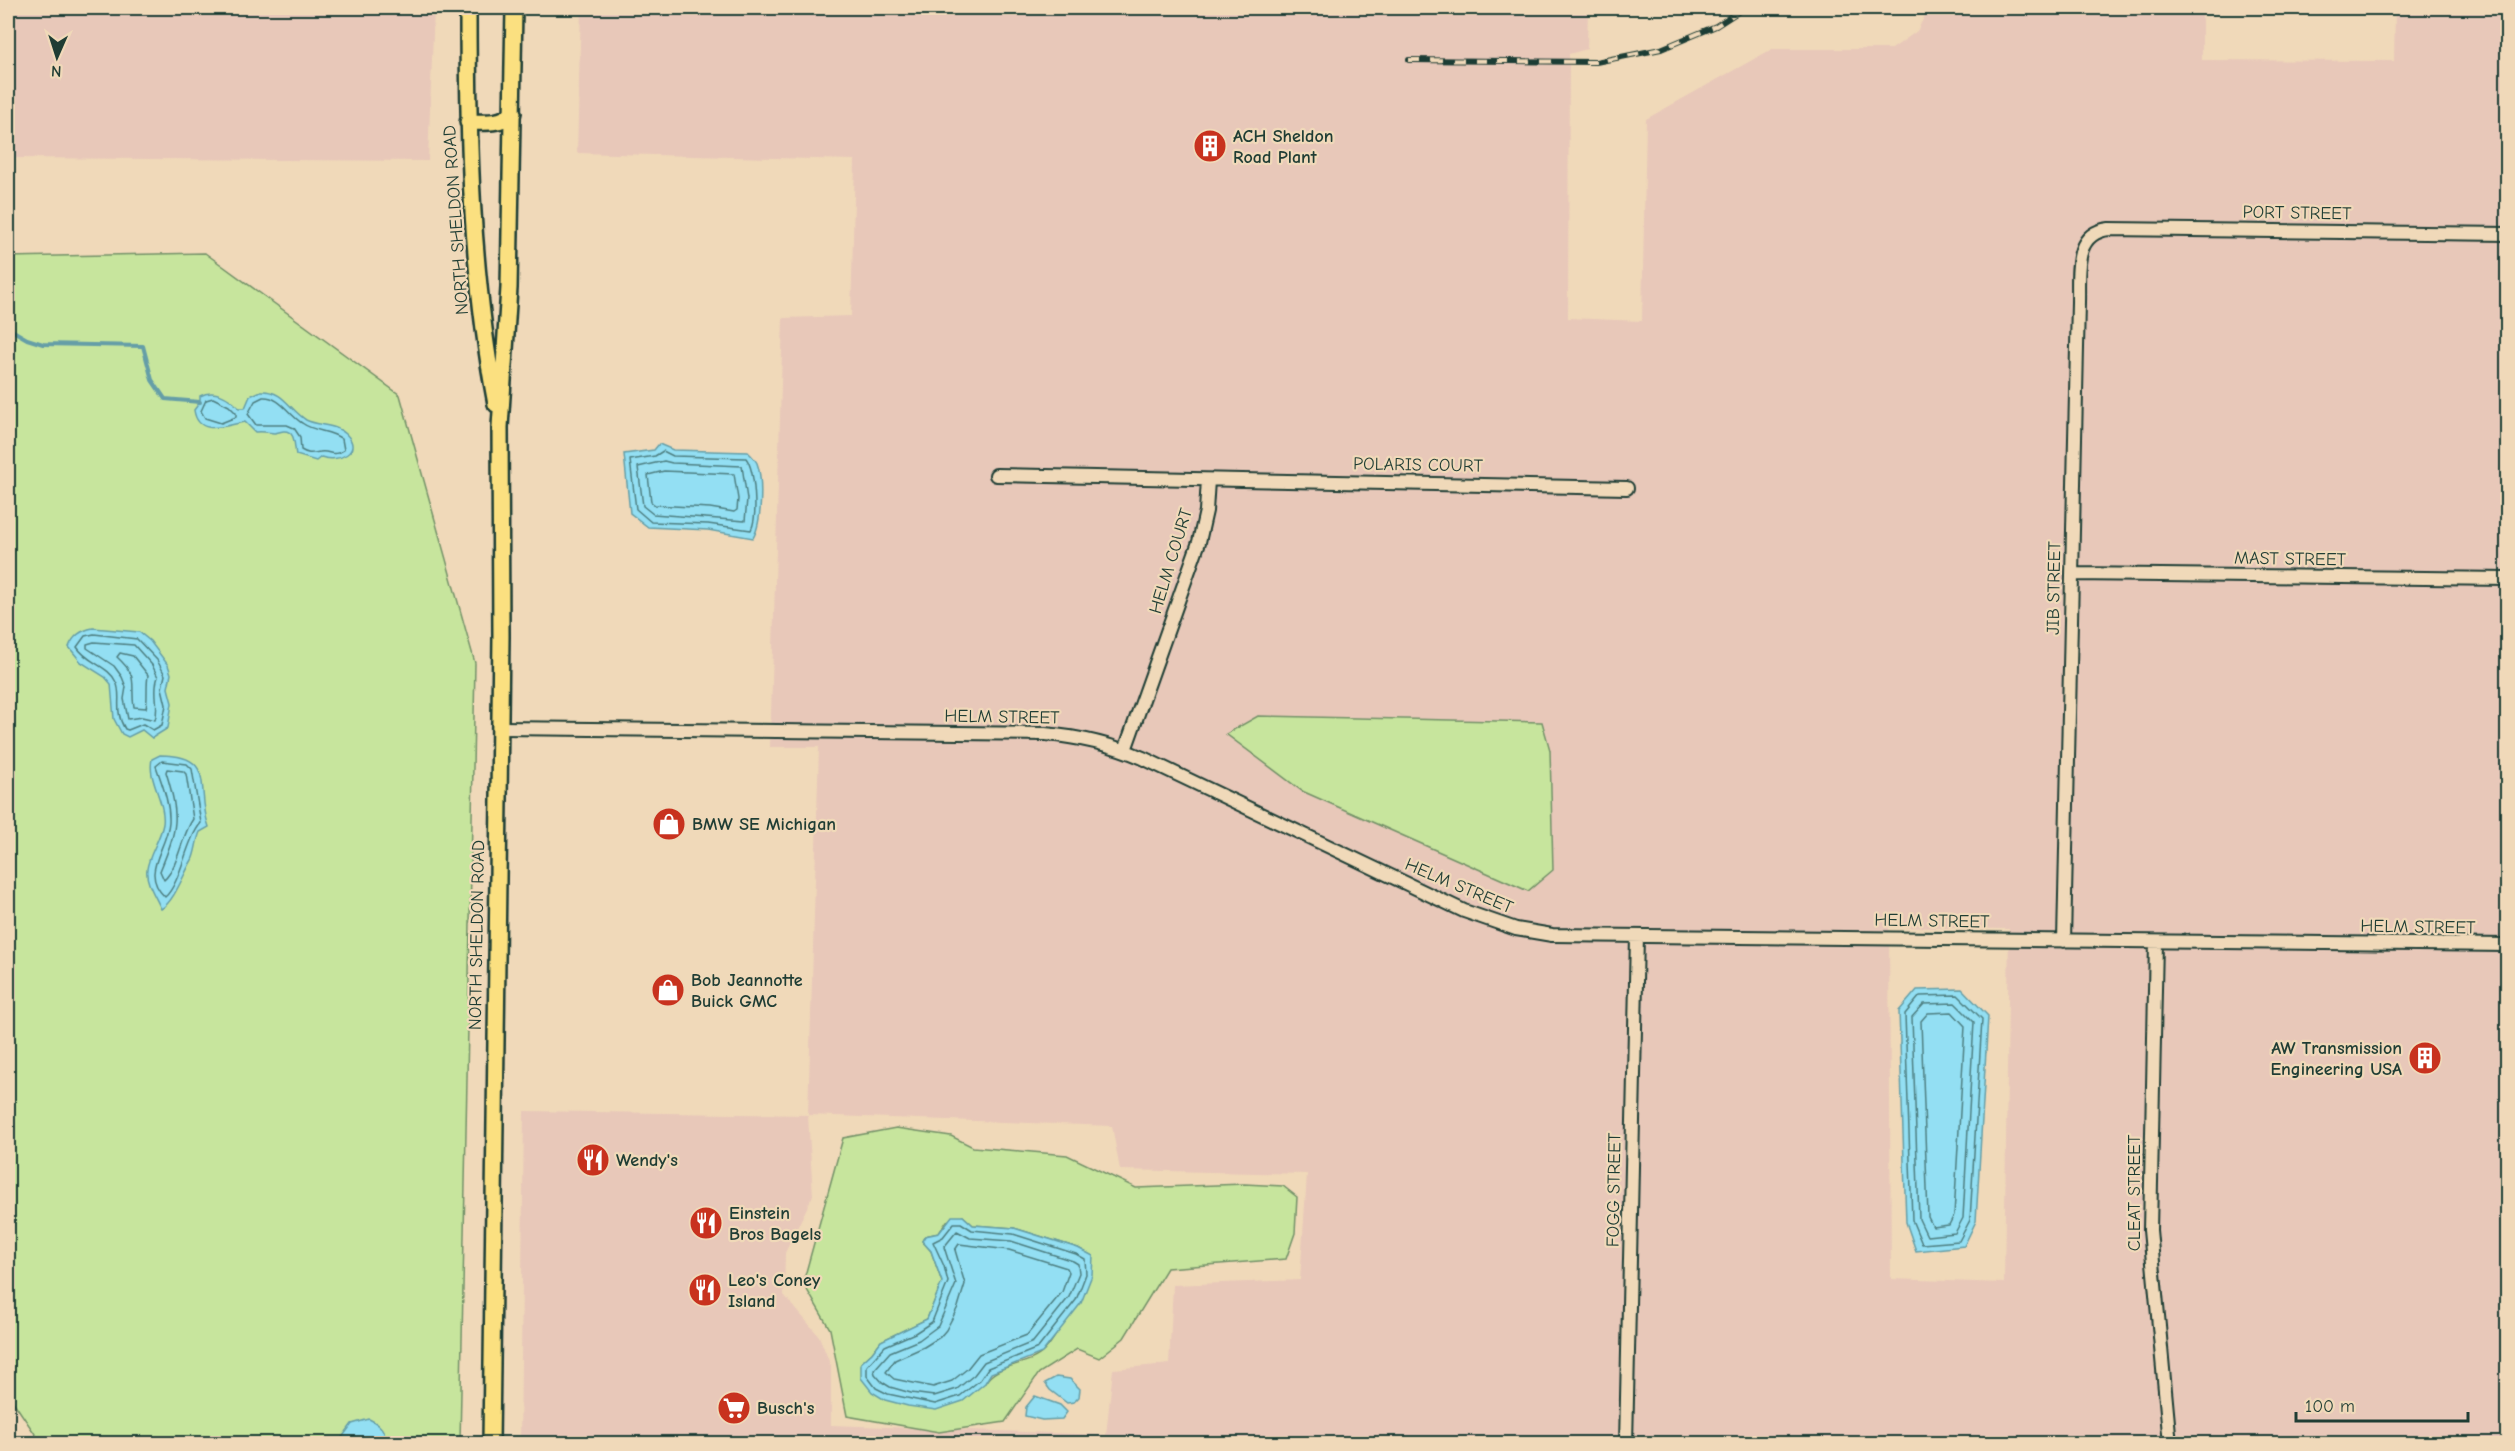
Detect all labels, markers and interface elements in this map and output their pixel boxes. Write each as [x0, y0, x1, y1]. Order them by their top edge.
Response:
north arrow [27, 27, 87, 87]
text: N [51, 62, 62, 80]
street label: NORTH SHELDON ROAD [439, 124, 473, 316]
place label: ACH Sheldon Road Plant [1233, 126, 1334, 168]
building icon: ACH Sheldon Road Plant [1192, 128, 1228, 164]
street label: PORT STREET [2242, 202, 2352, 224]
street label: POLARIS COURT [1353, 453, 1484, 477]
street label: HELM COURT [1145, 505, 1197, 616]
street label: JIB STREET [2043, 540, 2065, 635]
street label: MAST STREET [2234, 548, 2347, 570]
street label: HELM STREET [944, 705, 1060, 729]
shop icon: BMW SE Michigan [651, 806, 687, 842]
place label: BMW SE Michigan [692, 814, 836, 835]
street label: NORTH SHELDON ROAD [465, 840, 489, 1030]
street label: HELM STREET [1402, 854, 1517, 918]
street label: HELM STREET [1874, 909, 1990, 933]
street label: HELM STREET [2360, 915, 2476, 939]
place label: Bob Jeannotte Buick GMC [691, 970, 803, 1012]
shop icon: Bob Jeannotte Buick GMC [650, 972, 686, 1008]
place label: AW Transmission Engineering USA [2270, 1038, 2402, 1080]
building icon: AW Transmission Engineering USA [2407, 1040, 2443, 1076]
street label: FOGG STREET [1603, 1132, 1626, 1247]
street label: CLEAT STREET [2124, 1134, 2145, 1251]
restaurant icon: Wendy's [575, 1142, 611, 1178]
place label: Wendy's [616, 1150, 678, 1171]
place label: Einstein Bros Bagels [729, 1203, 821, 1245]
restaurant icon: Einstein Bros Bagels [688, 1205, 724, 1241]
place label: Leo's Coney Island [728, 1270, 821, 1312]
restaurant icon: Leo's Coney Island [687, 1272, 723, 1308]
scale bar [2296, 1385, 2468, 1423]
supermarket icon: Busch's [716, 1390, 752, 1426]
text: 100 m [2305, 1396, 2355, 1417]
place label: Busch's [757, 1398, 815, 1419]

